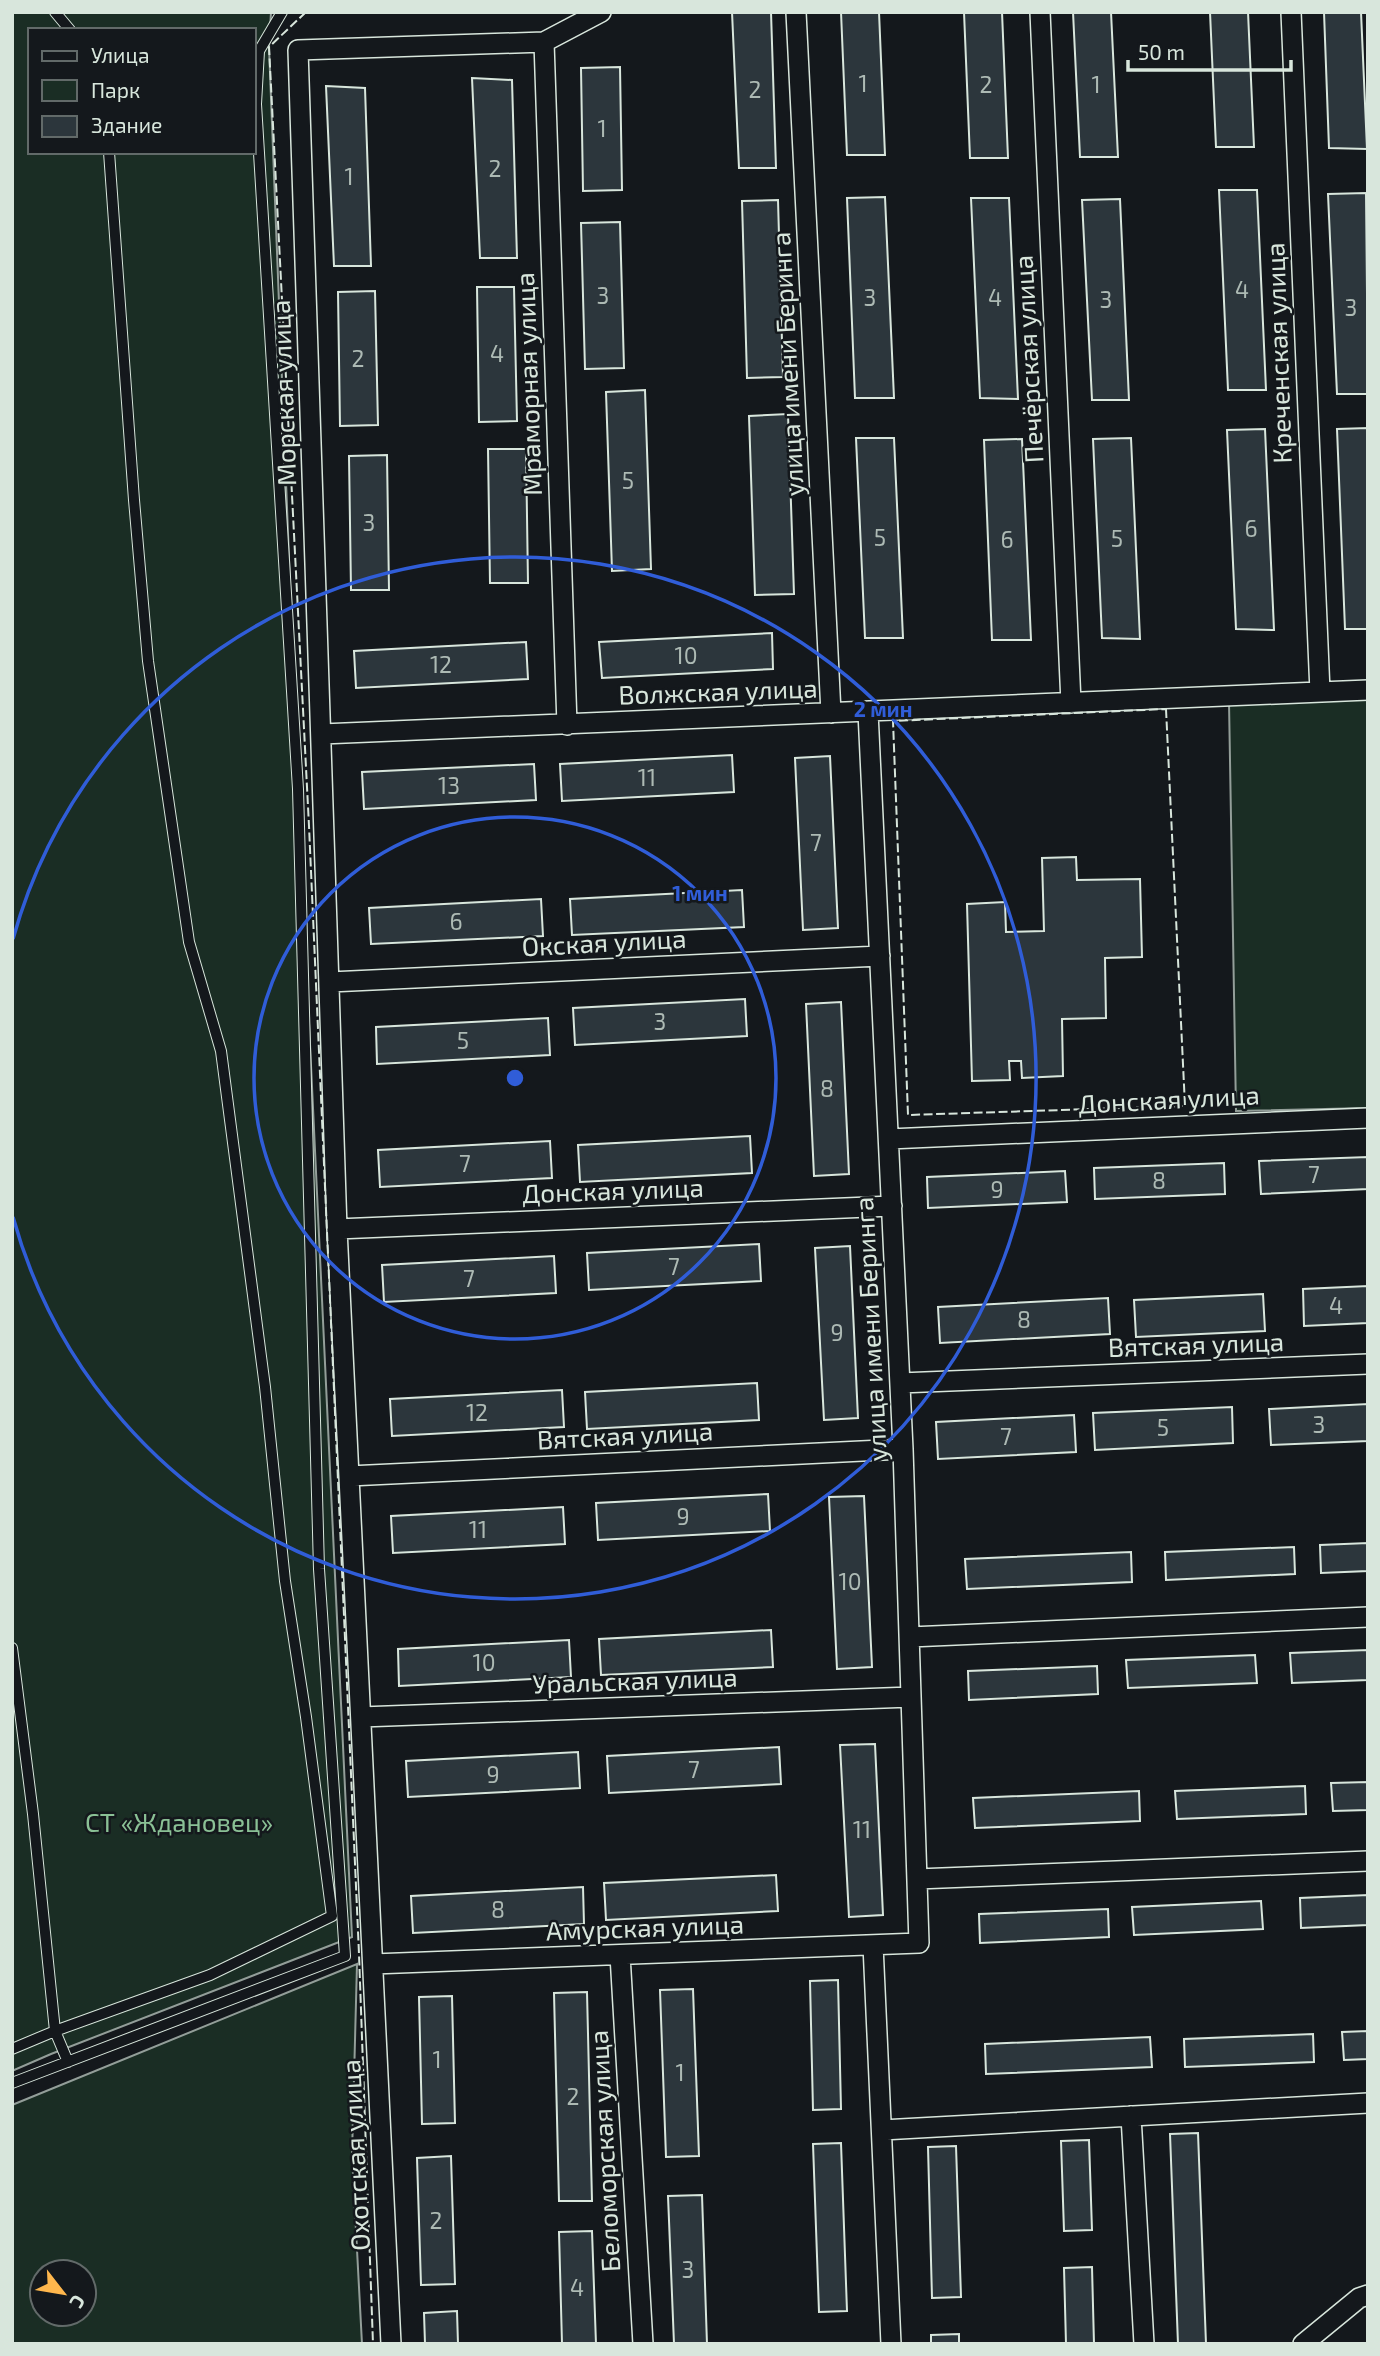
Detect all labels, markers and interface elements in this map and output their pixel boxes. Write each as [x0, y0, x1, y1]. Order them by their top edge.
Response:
legend [28, 28, 256, 154]
scale bar [1128, 28, 1291, 72]
text: 50 m [1138, 39, 1185, 64]
text: Улица [91, 42, 150, 67]
house number: 1 [858, 69, 868, 97]
house number: 2 [980, 70, 992, 98]
house number: 1 [1091, 70, 1101, 98]
house number: 2 [749, 75, 761, 103]
text: Парк [91, 77, 140, 102]
text: Здание [91, 112, 162, 137]
house number: 1 [597, 114, 607, 142]
house number: 2 [489, 154, 501, 182]
house number: 1 [344, 162, 354, 190]
street label: улица имени Беринга [764, 231, 810, 497]
street label: Креченская улица [1258, 242, 1298, 464]
street label: Печёрская улица [1007, 254, 1049, 464]
street label: Мраморная улица [508, 272, 548, 496]
house number: 4 [1235, 275, 1249, 303]
house number: 3 [597, 281, 609, 309]
house number: 3 [864, 283, 876, 311]
house number: 4 [988, 283, 1002, 311]
house number: 3 [1100, 285, 1112, 313]
house number: 3 [1345, 293, 1357, 321]
street label: Морская улица [264, 299, 302, 487]
house number: 4 [490, 339, 504, 367]
house number: 2 [352, 344, 364, 372]
house number: 5 [622, 466, 634, 494]
house number: 3 [363, 508, 375, 536]
house number: 6 [1244, 514, 1258, 542]
house number: 5 [874, 523, 886, 551]
house number: 5 [1111, 524, 1123, 552]
house number: 6 [1000, 525, 1014, 553]
house number: 10 [674, 641, 698, 669]
house number: 12 [430, 650, 452, 678]
street label: Волжская улица [618, 672, 818, 710]
text: 2 мин [854, 696, 912, 721]
house number: 11 [638, 763, 656, 791]
house number: 13 [438, 771, 460, 799]
house number: 7 [810, 828, 822, 856]
text: 1 мин [672, 880, 728, 905]
house number: 6 [449, 907, 463, 935]
street label: Окская улица [521, 922, 687, 962]
house number: 3 [654, 1007, 666, 1035]
house number: 5 [457, 1026, 469, 1054]
centre of rings [503, 1066, 527, 1090]
house number: 8 [820, 1074, 834, 1102]
street label: Донская улица [1077, 1078, 1260, 1120]
house number: 7 [459, 1149, 471, 1177]
house number: 7 [1308, 1160, 1320, 1188]
house number: 8 [1152, 1166, 1166, 1194]
street label: Донская улица [522, 1171, 704, 1209]
house number: 9 [990, 1175, 1004, 1203]
street label: улица имени Беринга [847, 1196, 893, 1462]
house number: 7 [668, 1252, 680, 1280]
house number: 7 [463, 1264, 475, 1292]
house number: 4 [1329, 1291, 1343, 1319]
house number: 8 [1017, 1305, 1031, 1333]
house number: 9 [830, 1318, 844, 1346]
street label: Вятская улица [1107, 1325, 1285, 1363]
house number: 12 [466, 1398, 488, 1426]
house number: 3 [1313, 1410, 1325, 1438]
house number: 5 [1157, 1413, 1169, 1441]
street label: Вятская улица [536, 1414, 714, 1456]
house number: 7 [1000, 1422, 1012, 1450]
house number: 9 [676, 1502, 690, 1530]
house number: 11 [469, 1515, 487, 1543]
house number: 10 [838, 1567, 862, 1595]
house number: 10 [472, 1648, 496, 1676]
street label: Уральская улица [532, 1660, 738, 1700]
house number: 7 [688, 1755, 700, 1783]
house number: 9 [486, 1760, 500, 1788]
park label: СТ «Ждановец» [85, 1806, 273, 1837]
house number: 11 [853, 1815, 871, 1843]
house number: 8 [491, 1895, 505, 1923]
street label: Амурская улица [545, 1908, 745, 1946]
street label: Беломорская улица [582, 2029, 626, 2273]
house number: 1 [432, 2045, 442, 2073]
house number: 1 [675, 2058, 685, 2086]
street label: Охотская улица [334, 2059, 376, 2252]
house number: 2 [567, 2082, 579, 2110]
house number: 2 [430, 2206, 442, 2234]
house number: 3 [682, 2255, 694, 2283]
north arrow [28, 2258, 98, 2328]
house number: 4 [570, 2273, 584, 2301]
text: С [65, 2291, 91, 2313]

